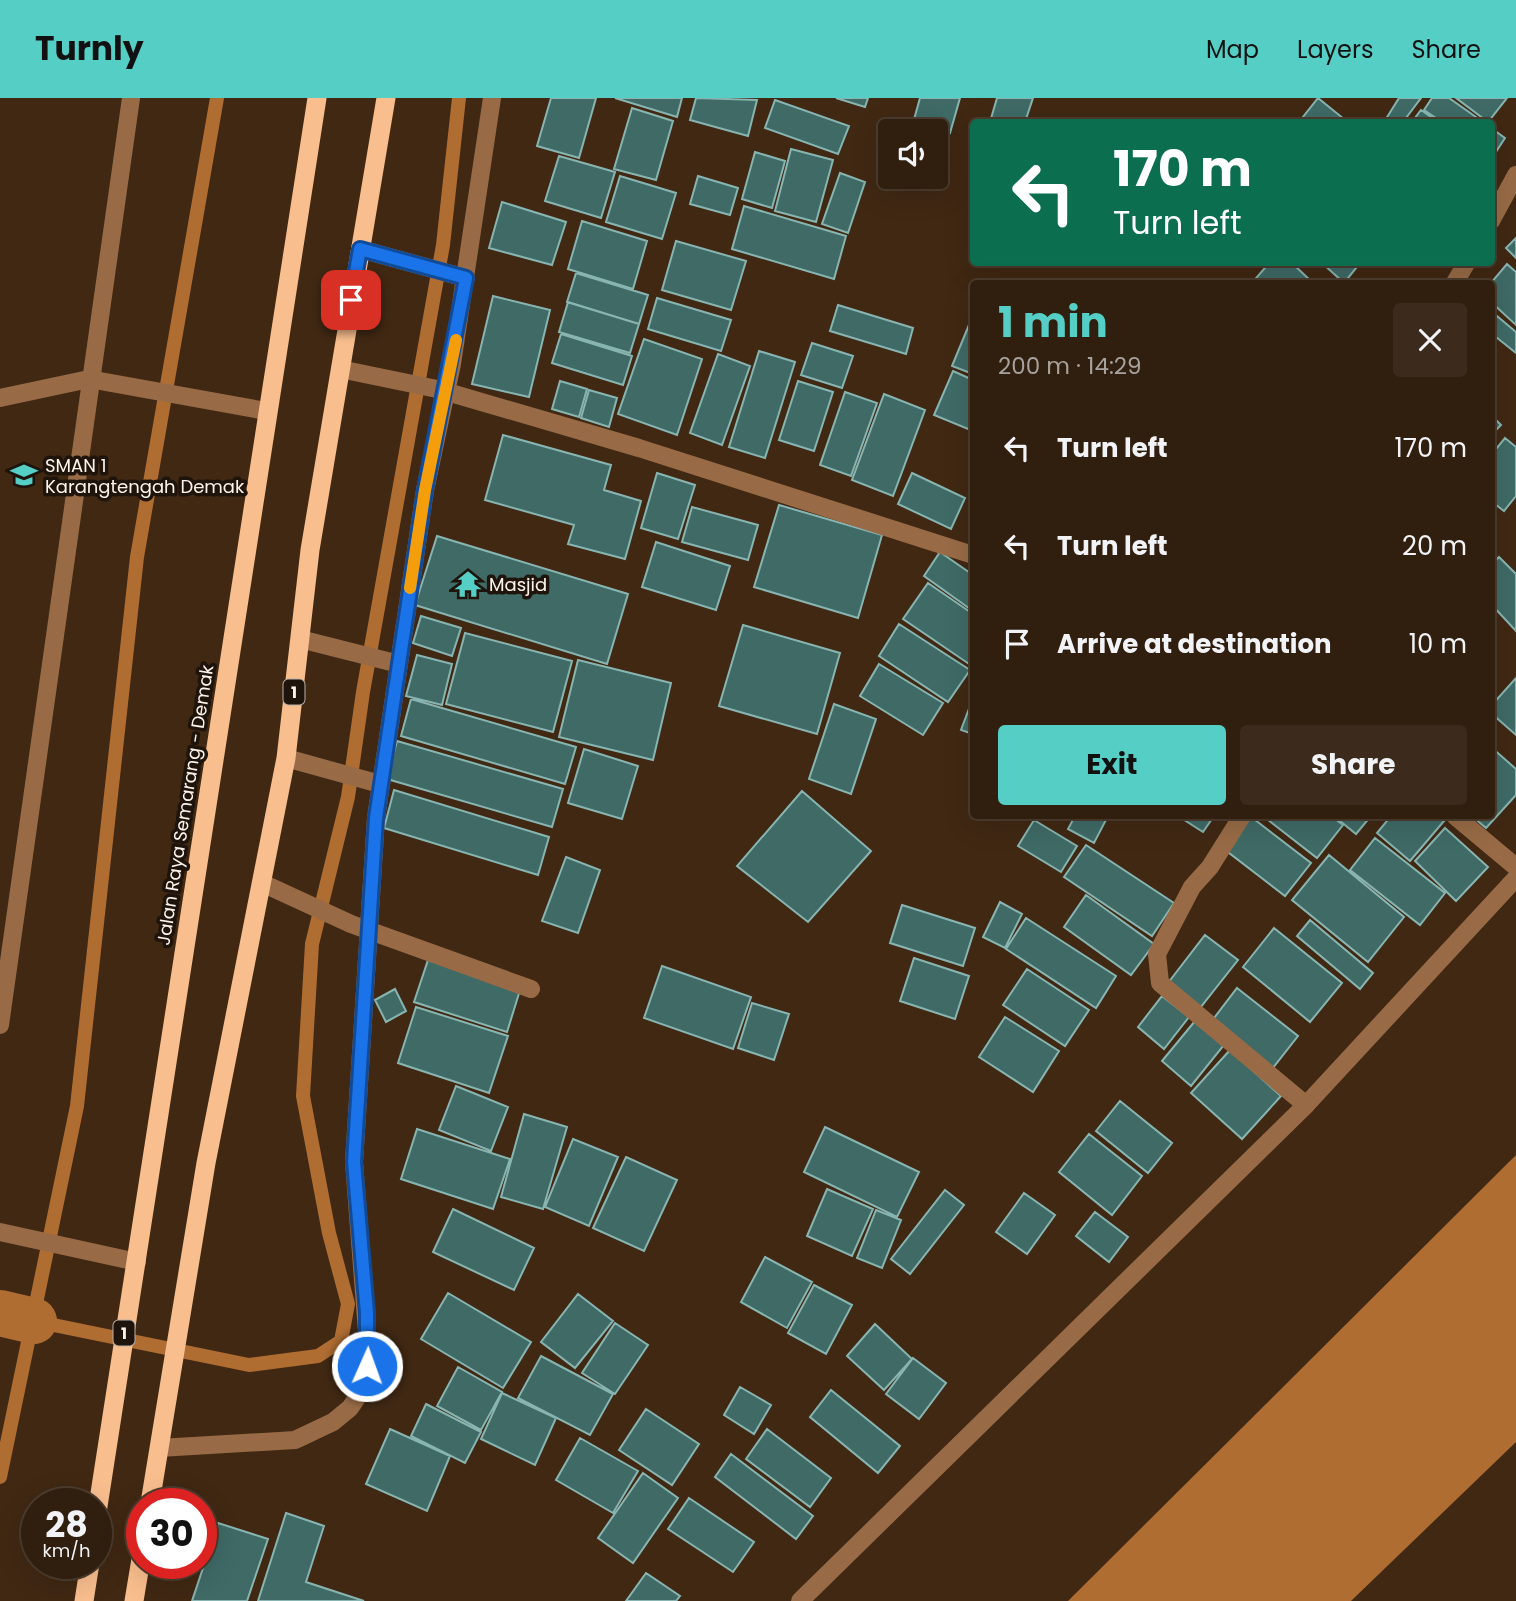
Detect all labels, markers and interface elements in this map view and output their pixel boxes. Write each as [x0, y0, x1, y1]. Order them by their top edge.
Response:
text: Turnly [35, 25, 144, 72]
text: Map [1206, 33, 1259, 66]
text: Layers [1297, 33, 1373, 66]
text: Share [1411, 33, 1481, 66]
map controls [878, 119, 948, 189]
button: sound [878, 119, 948, 189]
text: 170 m [1113, 135, 1252, 203]
icon: left [998, 147, 1089, 238]
text: Turn left [1113, 200, 1242, 245]
pin [321, 270, 381, 330]
icon: arrive [332, 281, 370, 319]
text: 1 min [998, 293, 1108, 352]
button: close [1393, 303, 1467, 377]
text: 200 m · 14:29 [998, 350, 1142, 382]
icon: left [998, 429, 1036, 467]
text: Turn left [1057, 430, 1168, 466]
text: 170 m [1394, 430, 1467, 466]
place label: SMAN 1 Karangtengah Demak [45, 453, 245, 499]
school or university icon: SMAN 1 Karangtengah Demak [9, 460, 39, 490]
icon: left [998, 527, 1036, 565]
text: Turn left [1057, 528, 1168, 564]
text: 20 m [1402, 528, 1467, 564]
temple icon: Masjid [453, 569, 483, 599]
place label: Masjid [489, 572, 547, 597]
icon: arrive [998, 625, 1036, 663]
text: Arrive at destination [1057, 626, 1332, 662]
text: 10 m [1409, 626, 1467, 662]
street label: Jalan Raya Semarang - Demak [150, 662, 220, 947]
road number: 1 [284, 680, 304, 705]
button: Exit [998, 725, 1226, 805]
button: Share [1240, 725, 1467, 805]
road number: 1 [114, 1320, 134, 1345]
position arrow [330, 1329, 404, 1403]
speed limit sign: 30 [126, 1488, 217, 1579]
text: 28 [45, 1500, 88, 1549]
text: km/h [43, 1538, 90, 1563]

